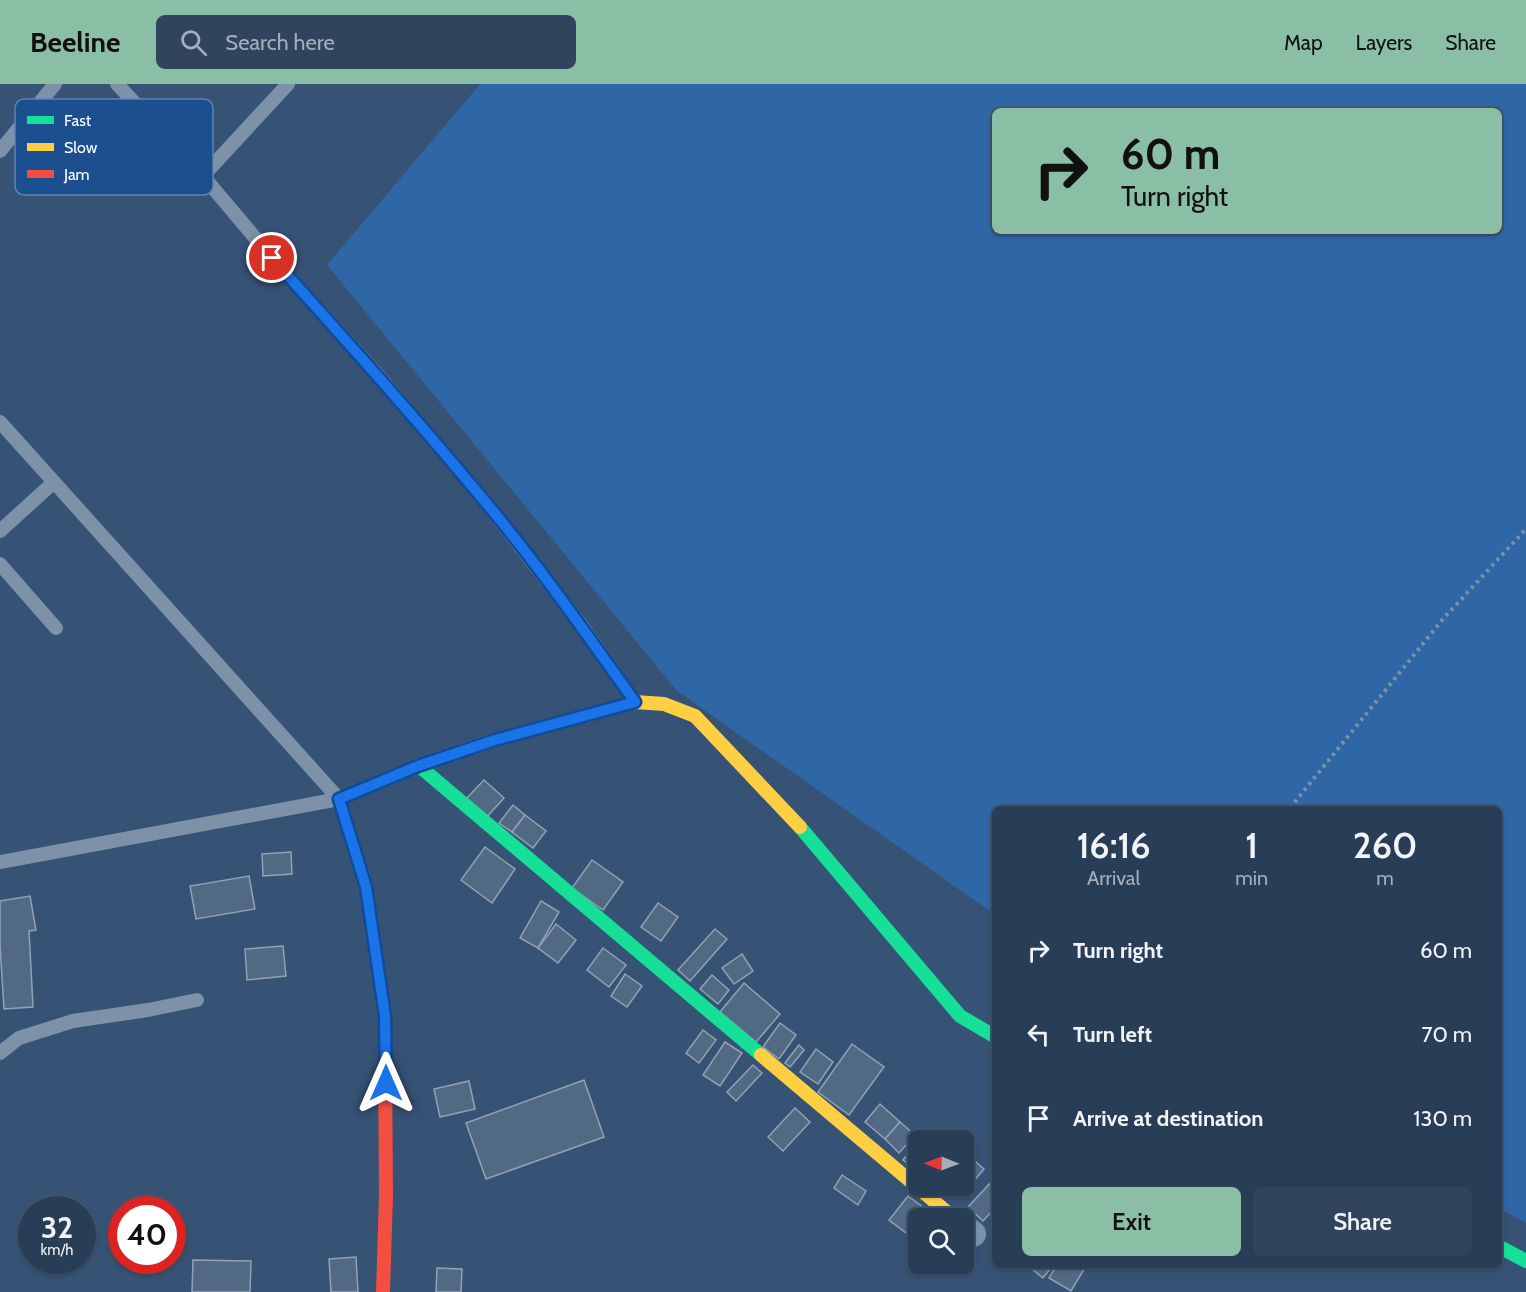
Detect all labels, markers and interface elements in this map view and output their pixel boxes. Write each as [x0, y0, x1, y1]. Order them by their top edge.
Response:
search box [156, 15, 576, 69]
text: Beeline [30, 25, 120, 59]
icon: search [177, 26, 210, 59]
text: Search here [225, 29, 335, 56]
text: Map [1284, 30, 1323, 55]
text: Layers [1356, 30, 1412, 55]
text: Share [1445, 30, 1496, 55]
legend [15, 99, 213, 195]
text: Fast [64, 111, 92, 130]
text: 60 m [1121, 128, 1220, 180]
icon: right [1022, 132, 1100, 210]
text: Slow [64, 138, 98, 157]
text: Jam [63, 165, 90, 184]
text: Turn right [1121, 180, 1228, 213]
pin [246, 232, 297, 283]
icon: arrive [255, 241, 288, 274]
text: 16:16 [1077, 823, 1151, 867]
text: 1 [1245, 823, 1258, 867]
text: 260 [1353, 823, 1417, 867]
text: Arrival [1087, 866, 1140, 890]
text: min [1235, 866, 1268, 890]
text: m [1376, 866, 1394, 890]
icon: right [1022, 934, 1055, 967]
text: Turn right [1073, 937, 1163, 964]
text: 60 m [1420, 937, 1472, 964]
icon: left [1022, 1018, 1055, 1051]
text: Turn left [1073, 1021, 1152, 1048]
text: 70 m [1422, 1021, 1472, 1048]
position arrow [354, 1051, 418, 1115]
icon: arrive [1022, 1102, 1055, 1135]
text: Arrive at destination [1073, 1105, 1263, 1132]
text: 130 m [1413, 1105, 1472, 1132]
north arrow [908, 1130, 974, 1196]
map controls [908, 1130, 974, 1274]
button: Exit [1022, 1187, 1241, 1256]
button: Share [1253, 1187, 1472, 1256]
speed limit sign: 40 [108, 1196, 186, 1274]
button: search [908, 1208, 974, 1274]
text: 32 [41, 1209, 73, 1246]
text: km/h [41, 1241, 73, 1259]

